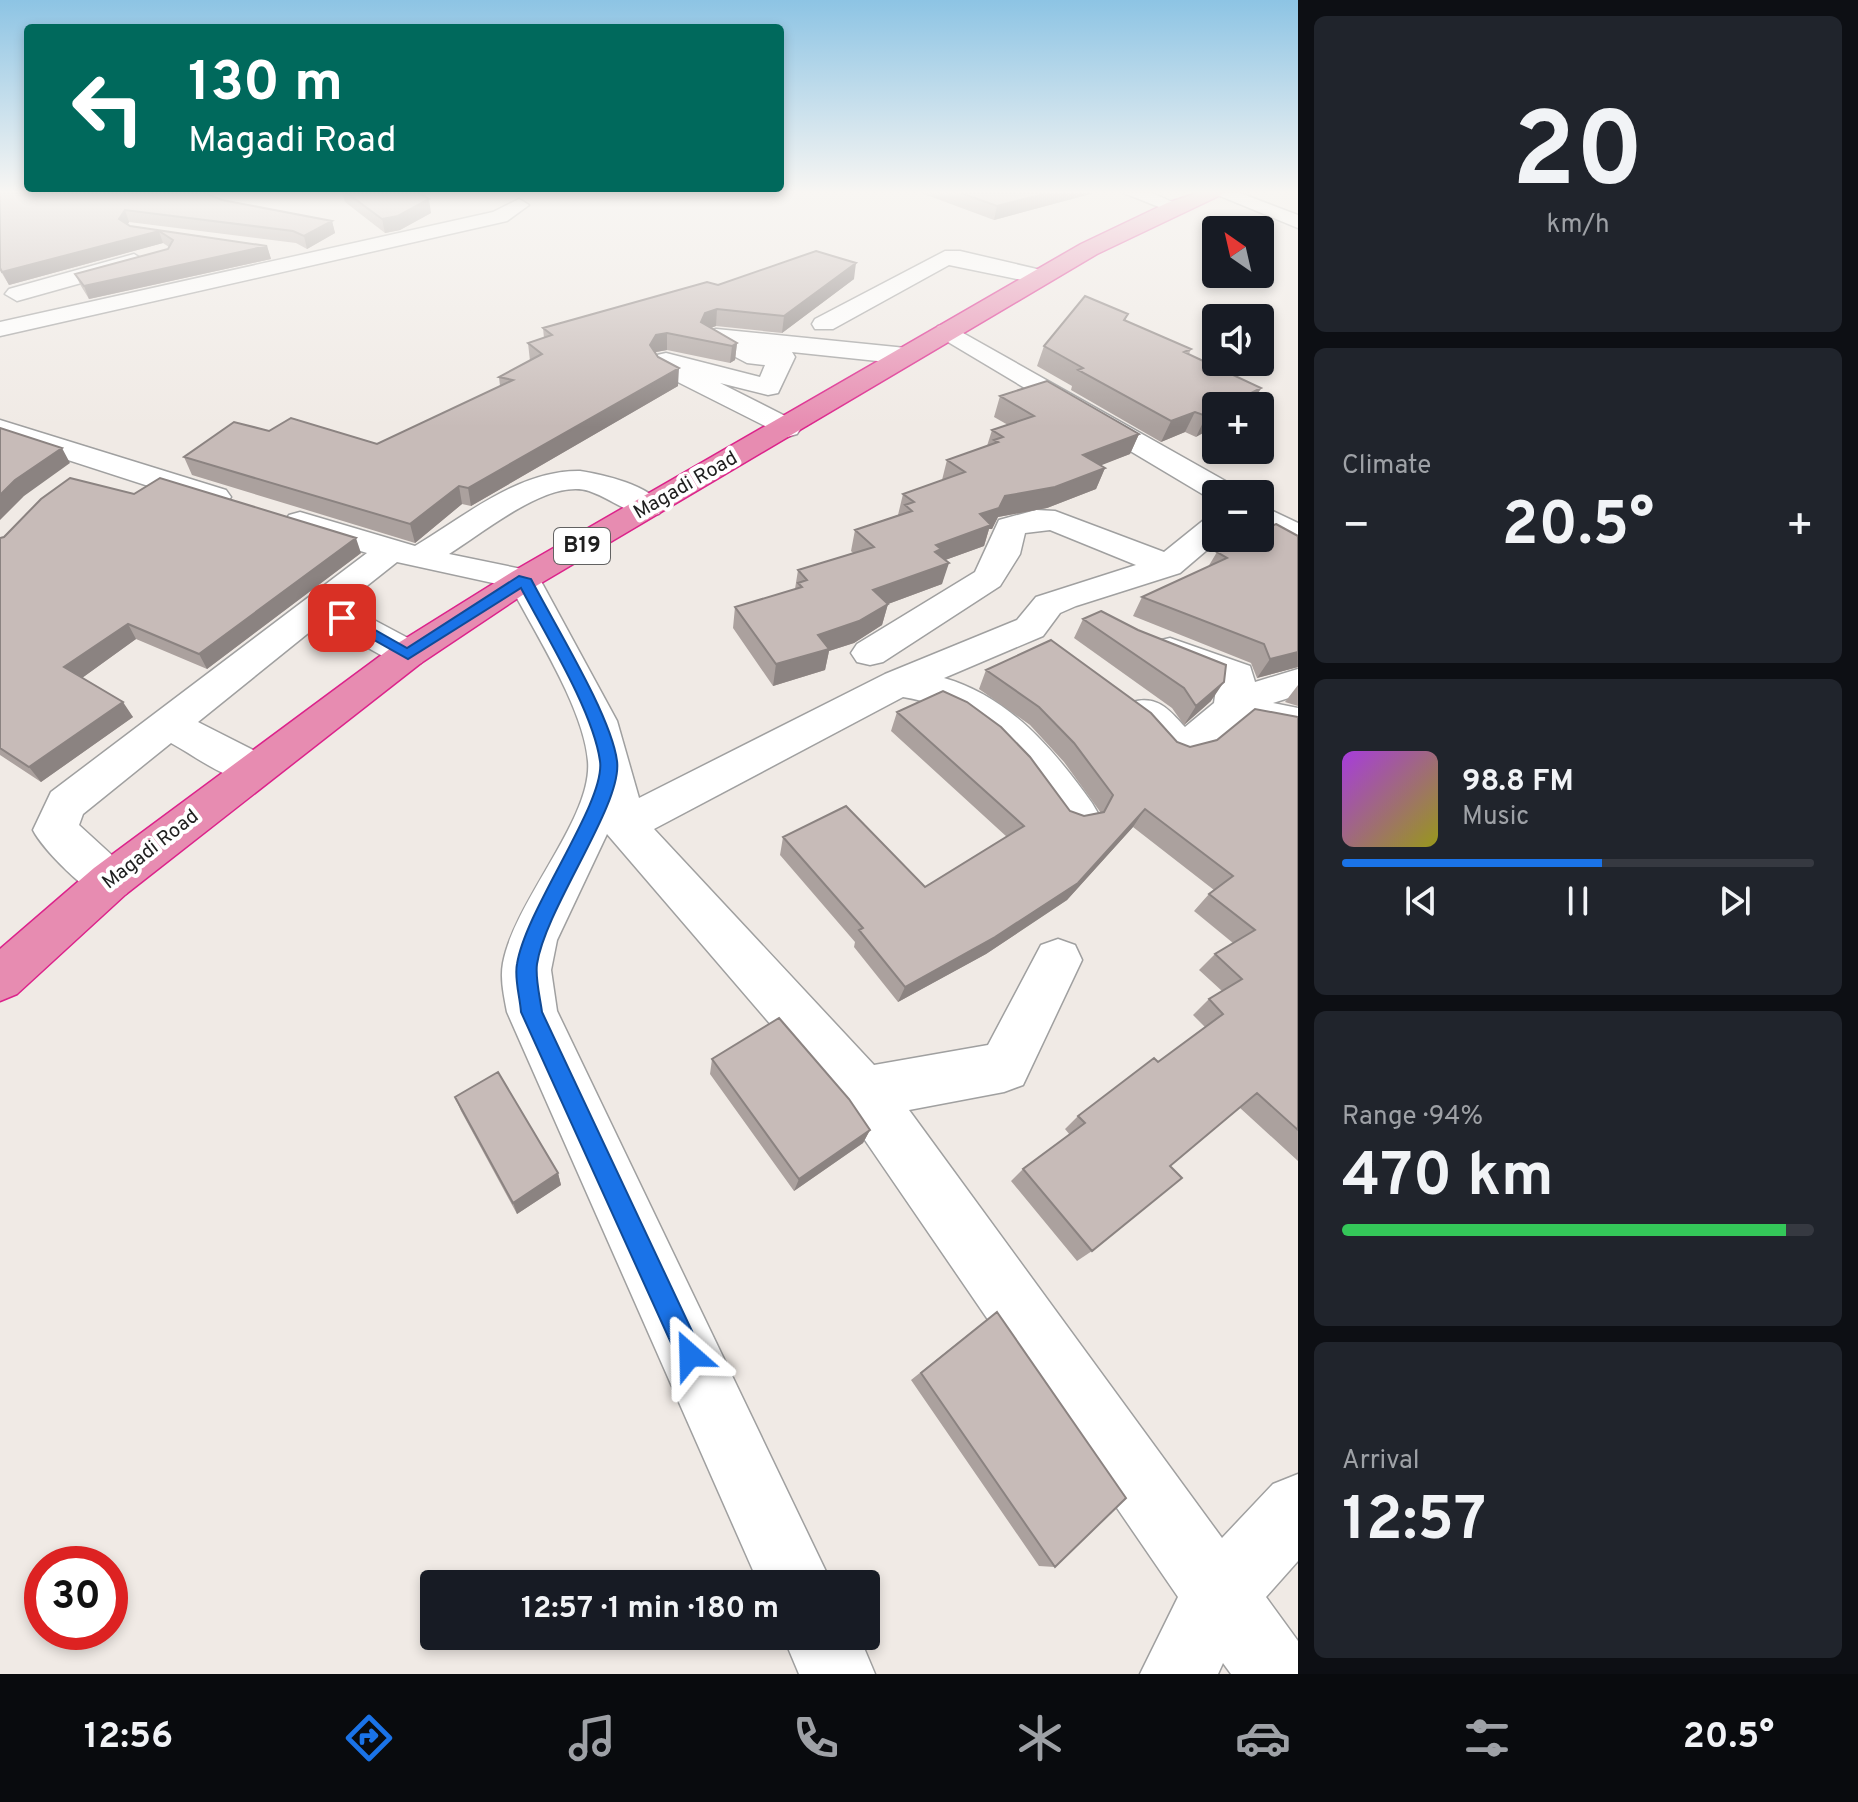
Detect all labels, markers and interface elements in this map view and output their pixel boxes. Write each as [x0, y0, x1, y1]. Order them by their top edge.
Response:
text: 130 m [188, 50, 343, 120]
icon: left [56, 56, 160, 160]
text: 20 [1512, 91, 1644, 223]
text: Magadi Road [188, 119, 397, 165]
text: km/h [1546, 209, 1610, 242]
north arrow [1202, 216, 1274, 288]
map controls [1202, 216, 1274, 552]
button: sound [1202, 304, 1274, 376]
button: + [1202, 392, 1274, 464]
street label: Magadi Road [629, 446, 743, 526]
text: Climate [1342, 450, 1431, 483]
button: − [1202, 480, 1274, 552]
text: 20.5° [1502, 490, 1654, 566]
text: − [1342, 500, 1370, 556]
text: + [1786, 500, 1814, 556]
road number: B19 [554, 528, 610, 564]
pin [308, 584, 376, 652]
icon: arrive [320, 596, 364, 640]
text: 98.8 FM [1462, 764, 1574, 801]
text: Music [1462, 801, 1529, 834]
street label: Magadi Road [97, 804, 205, 896]
icon: previous [1399, 879, 1443, 923]
icon: pause [1556, 879, 1600, 923]
icon: next [1713, 879, 1757, 923]
text: Range · 94% [1342, 1101, 1483, 1134]
text: 470 km [1342, 1141, 1554, 1217]
position arrow [648, 1313, 732, 1397]
text: Arrival [1342, 1445, 1420, 1478]
text: 12:57 [1342, 1485, 1486, 1561]
speed limit sign: 30 [24, 1546, 128, 1650]
text: 12:57 · 1 min · 180 m [521, 1591, 779, 1628]
icon: directions [341, 1710, 397, 1766]
icon: music [564, 1710, 620, 1766]
icon: phone [788, 1710, 844, 1766]
icon: climate [1012, 1710, 1068, 1766]
icon: car [1235, 1710, 1291, 1766]
icon: filters [1459, 1710, 1515, 1766]
text: 12:56 [84, 1715, 173, 1761]
text: 20.5° [1683, 1715, 1774, 1761]

